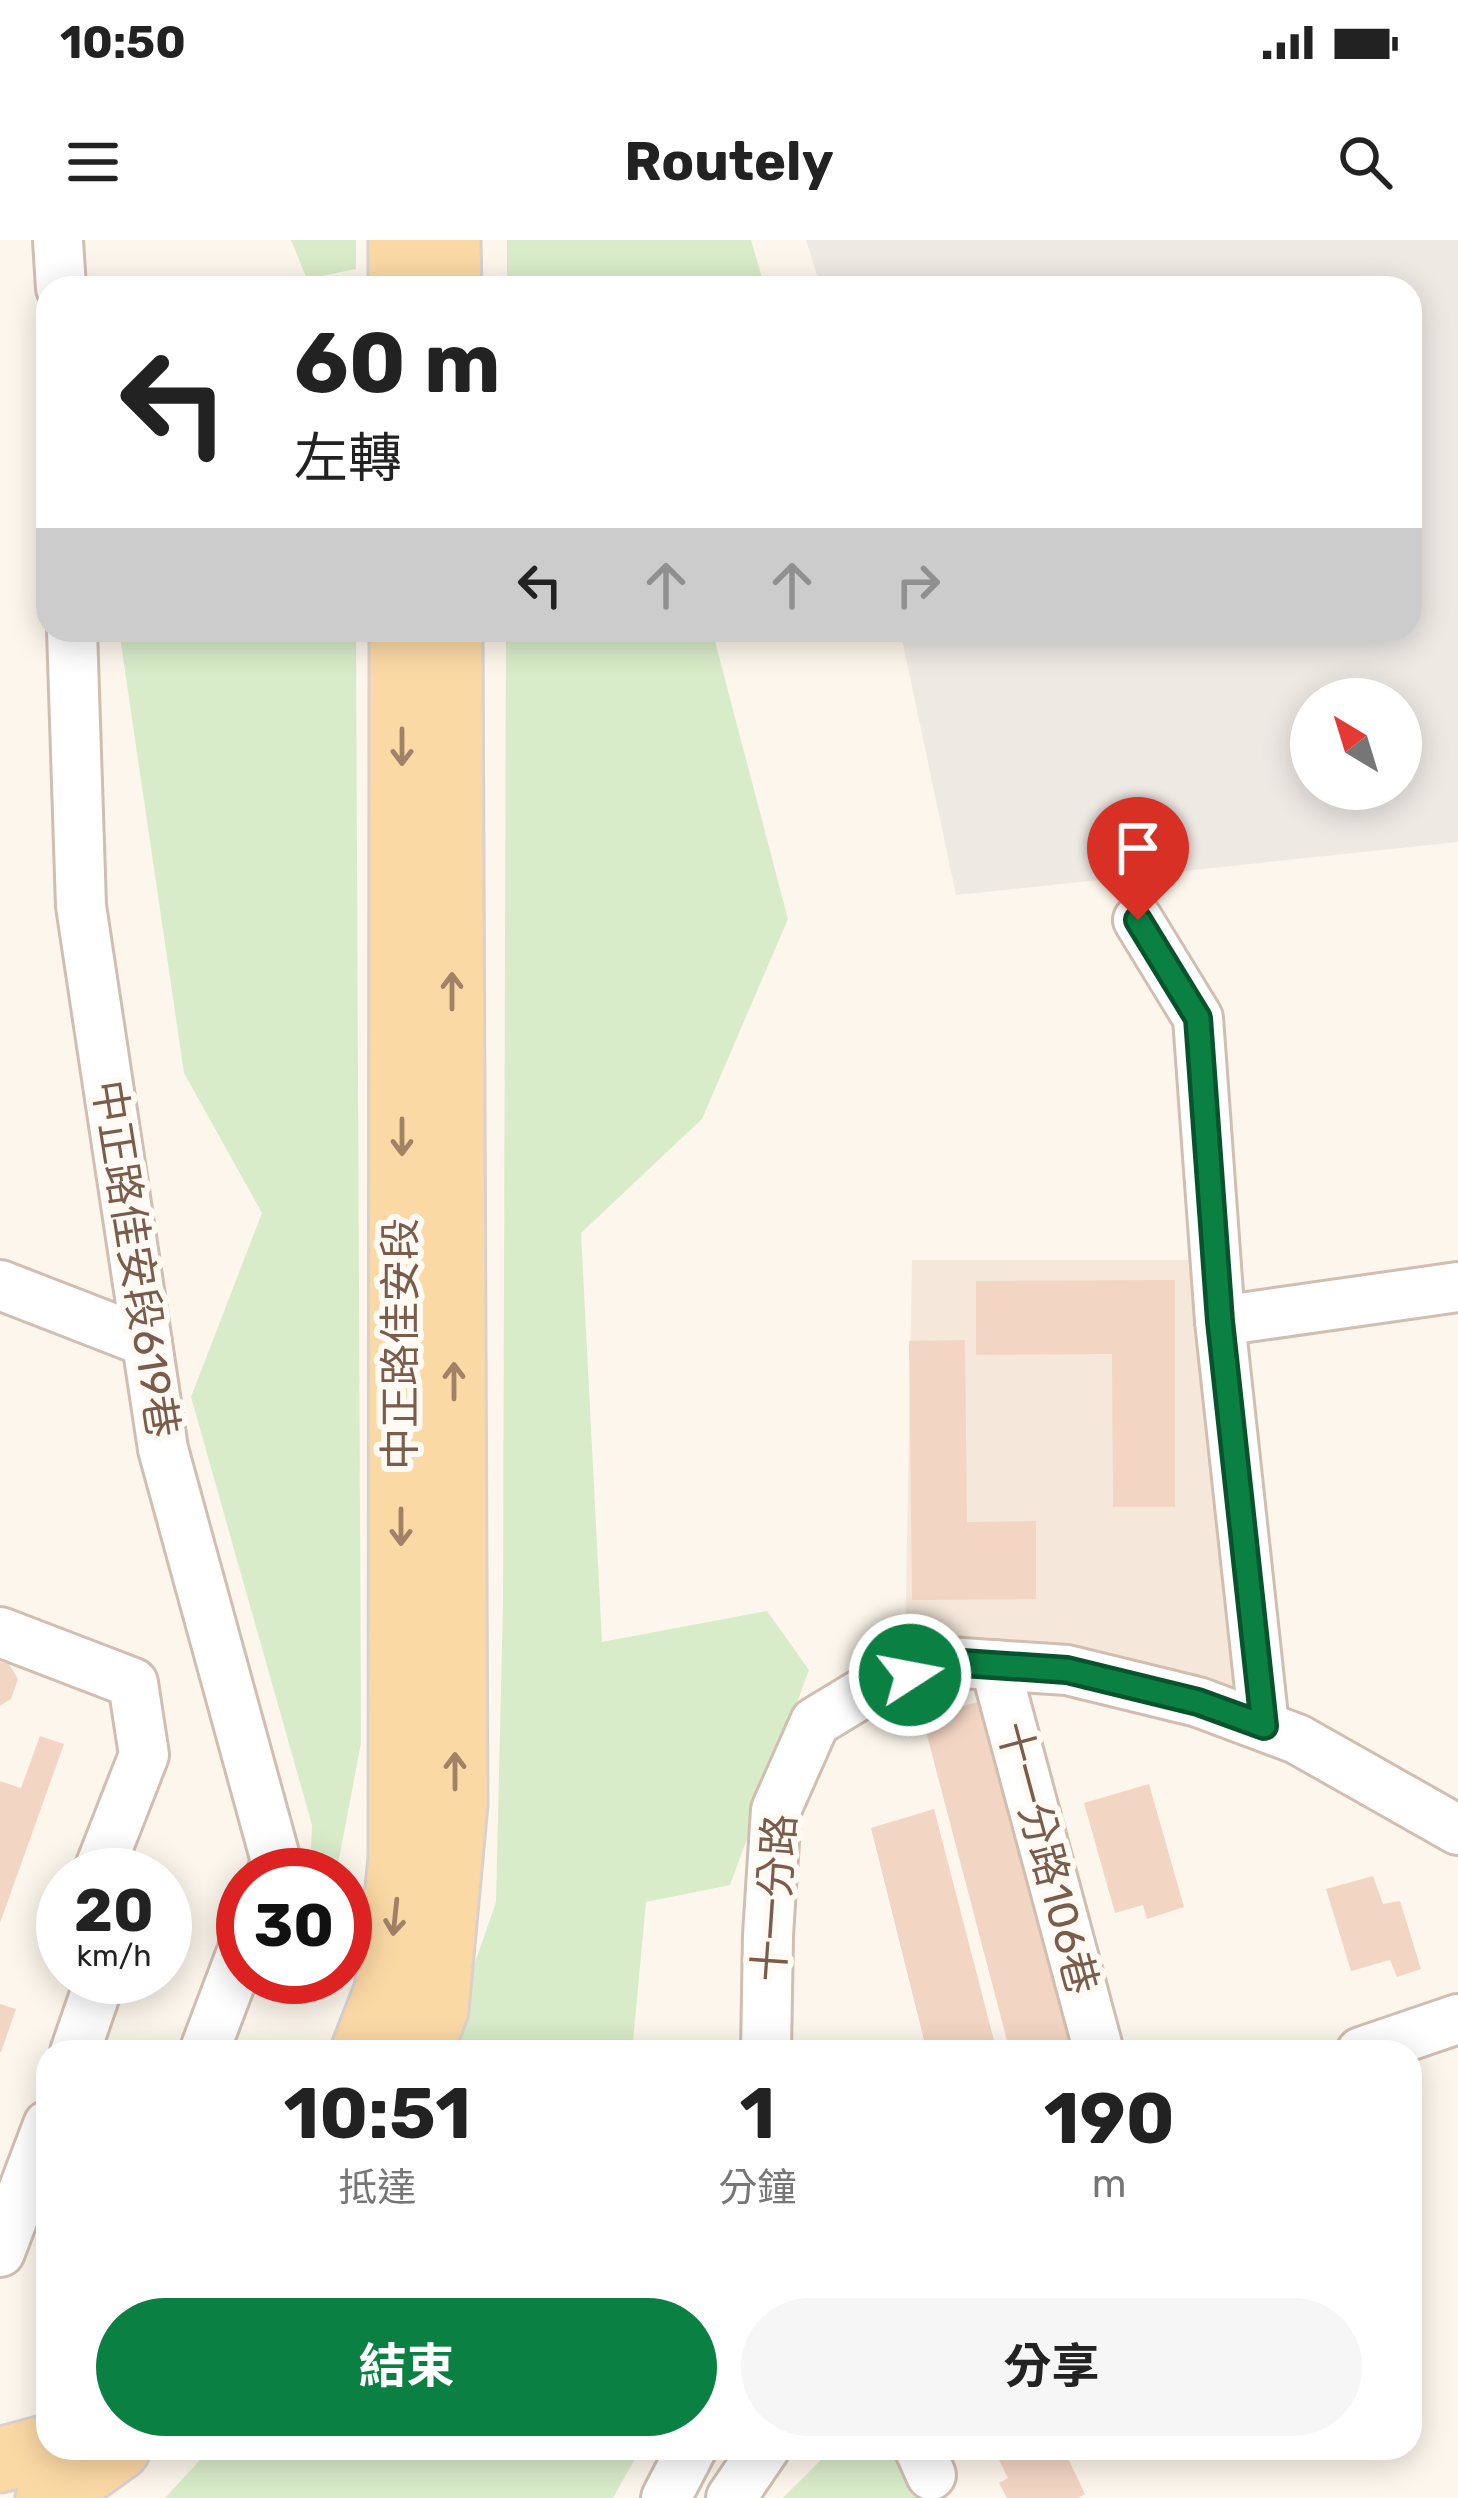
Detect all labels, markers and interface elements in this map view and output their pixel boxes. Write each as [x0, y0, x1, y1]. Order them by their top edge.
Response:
text: 10:50 [60, 16, 186, 69]
icon: menu [60, 129, 126, 195]
icon: search [1332, 129, 1398, 195]
text: Routely [624, 130, 834, 194]
text: 60 m [294, 313, 501, 413]
icon: left [96, 324, 252, 480]
text: 左轉 [294, 427, 402, 491]
icon: left [507, 552, 573, 618]
icon: ahead [633, 552, 699, 618]
icon: ahead [759, 552, 825, 618]
icon: right [885, 552, 951, 618]
north arrow [1290, 678, 1422, 810]
map controls [1290, 678, 1422, 810]
one-way arrow [391, 727, 413, 766]
pin [1087, 797, 1189, 920]
icon: arrive [1105, 815, 1171, 881]
one-way arrow [441, 972, 463, 1011]
street label: 中正路佳安段619巷 [82, 1077, 188, 1441]
one-way arrow [391, 1117, 413, 1156]
street label: 中正路佳安段 [376, 1218, 426, 1470]
one-way arrow [442, 1362, 465, 1401]
one-way arrow [390, 1507, 412, 1546]
position arrow [847, 1612, 973, 1738]
street label: 十一分路106巷 [987, 1716, 1107, 2000]
one-way arrow [444, 1752, 466, 1791]
street label: 十一分路 [744, 1812, 806, 1984]
speed limit sign: 30 [216, 1848, 372, 2004]
text: 20 [74, 1875, 154, 1946]
one-way arrow [383, 1897, 405, 1936]
text: km/h [77, 1938, 151, 1974]
text: 10:51 [283, 2071, 471, 2156]
text: 1 [739, 2071, 775, 2156]
text: 190 [1044, 2076, 1175, 2161]
text: m [1092, 2161, 1126, 2207]
text: 抵達 [338, 2165, 416, 2211]
text: 分鐘 [718, 2165, 796, 2211]
button: 結束 [96, 2298, 717, 2436]
button: 分享 [741, 2298, 1362, 2436]

